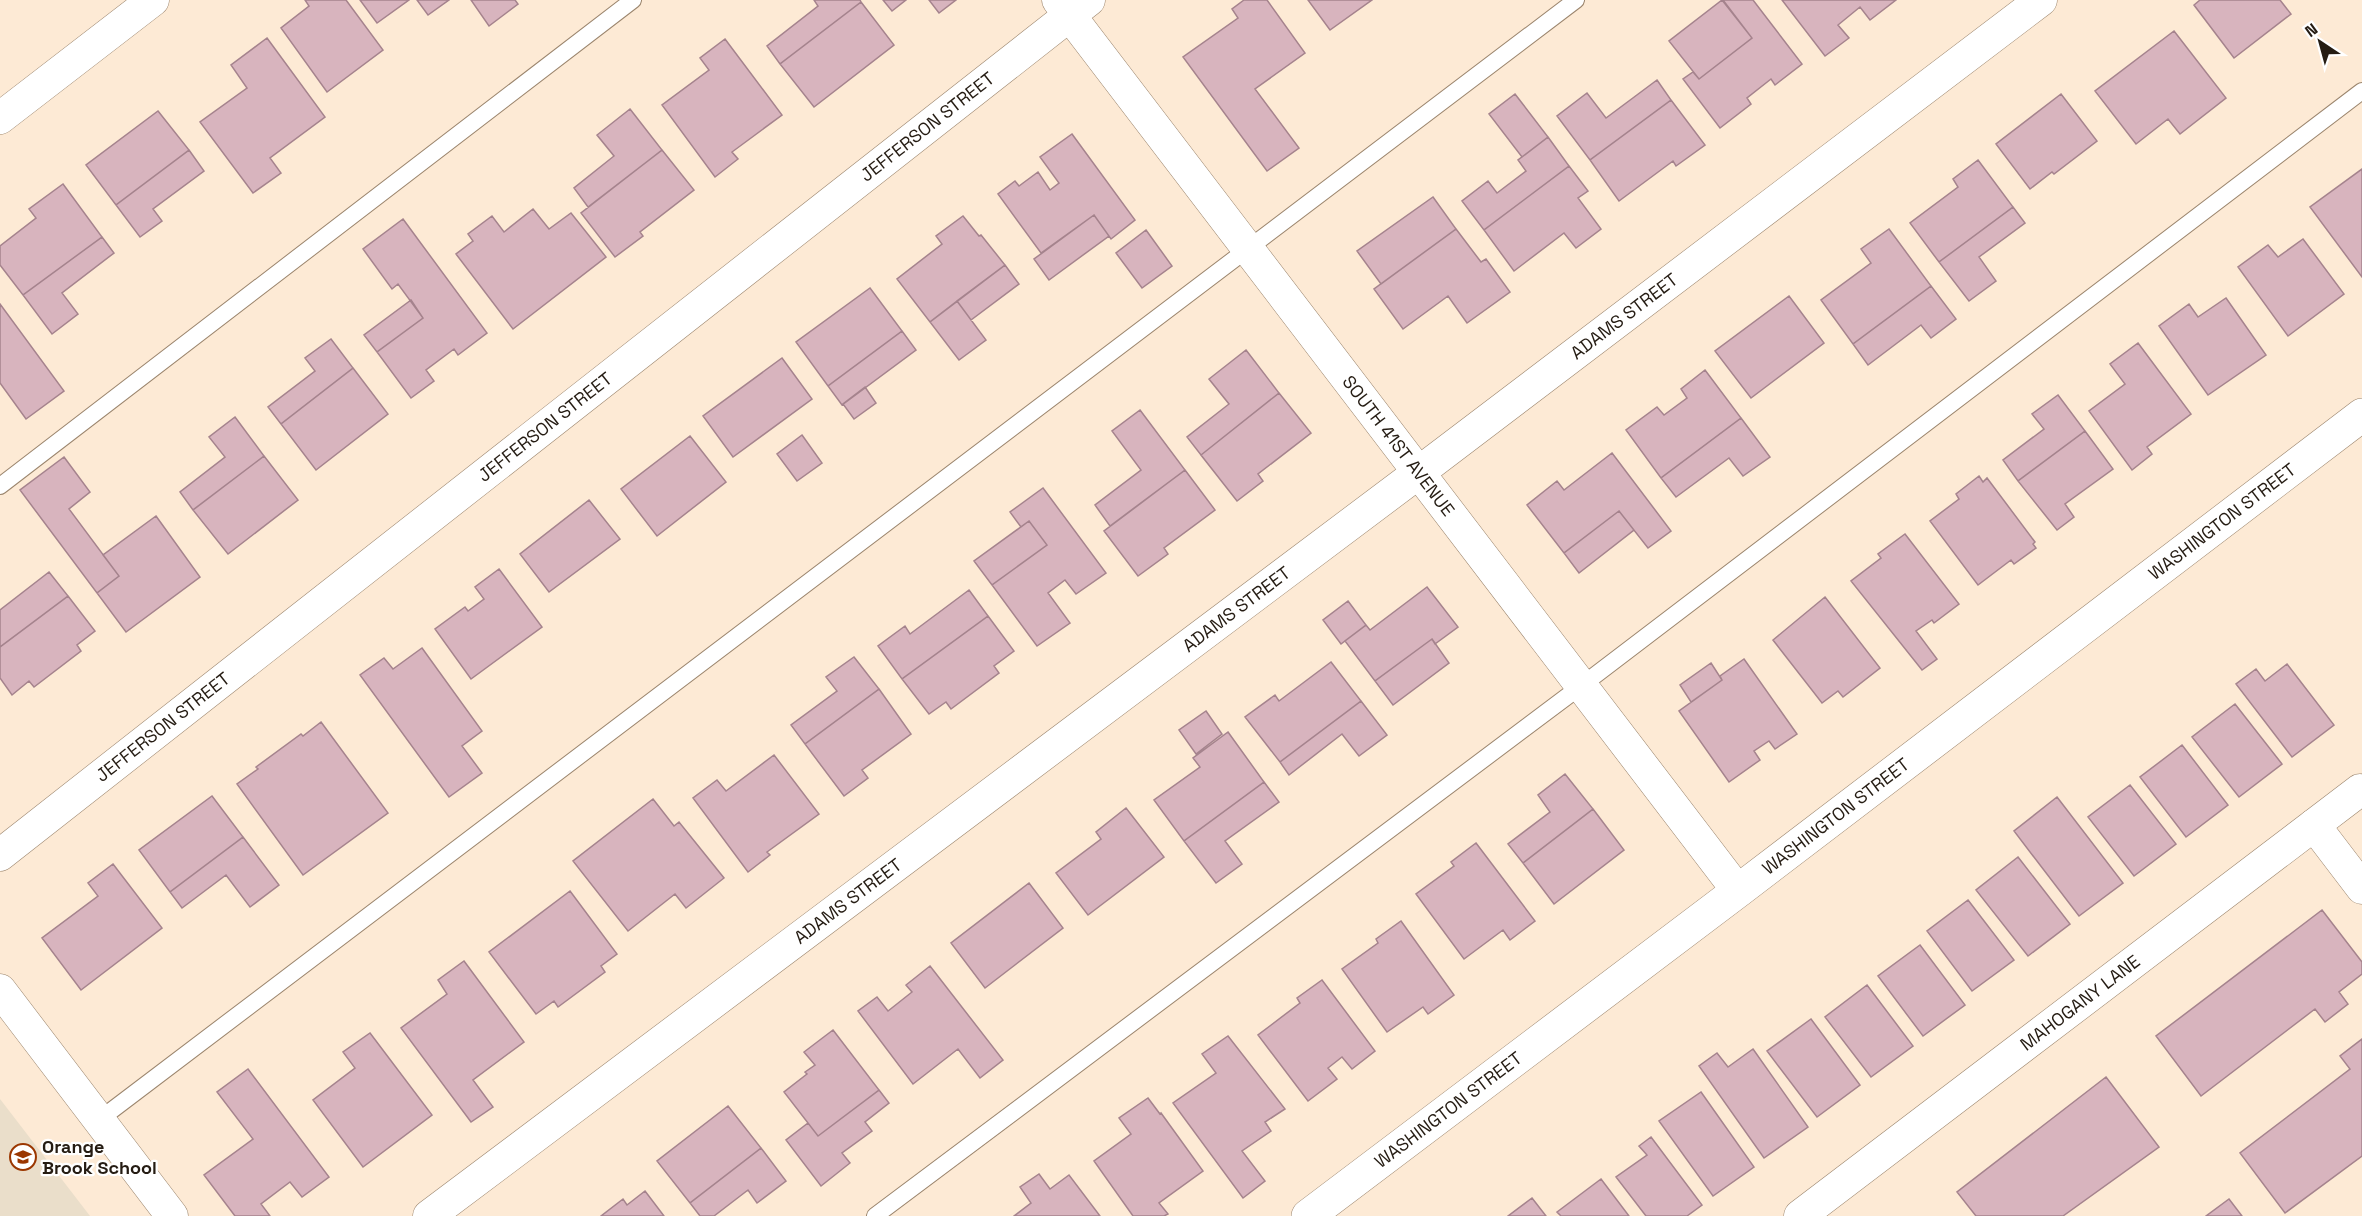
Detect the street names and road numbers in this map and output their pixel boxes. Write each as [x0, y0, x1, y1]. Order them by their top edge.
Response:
street label: JEFFERSON STREET [855, 66, 999, 186]
street label: ADAMS STREET [1566, 268, 1683, 364]
street label: JEFFERSON STREET [473, 366, 617, 487]
street label: SOUTH 41ST AVENUE [1338, 371, 1460, 521]
street label: WASHINGTON STREET [2144, 458, 2300, 585]
street label: ADAMS STREET [1178, 561, 1295, 657]
street label: JEFFERSON STREET [91, 667, 235, 787]
street label: WASHINGTON STREET [1757, 752, 1914, 879]
street label: ADAMS STREET [789, 853, 906, 949]
street label: MAHOGANY LANE [2015, 950, 2144, 1055]
street label: WASHINGTON STREET [1370, 1046, 1527, 1173]

